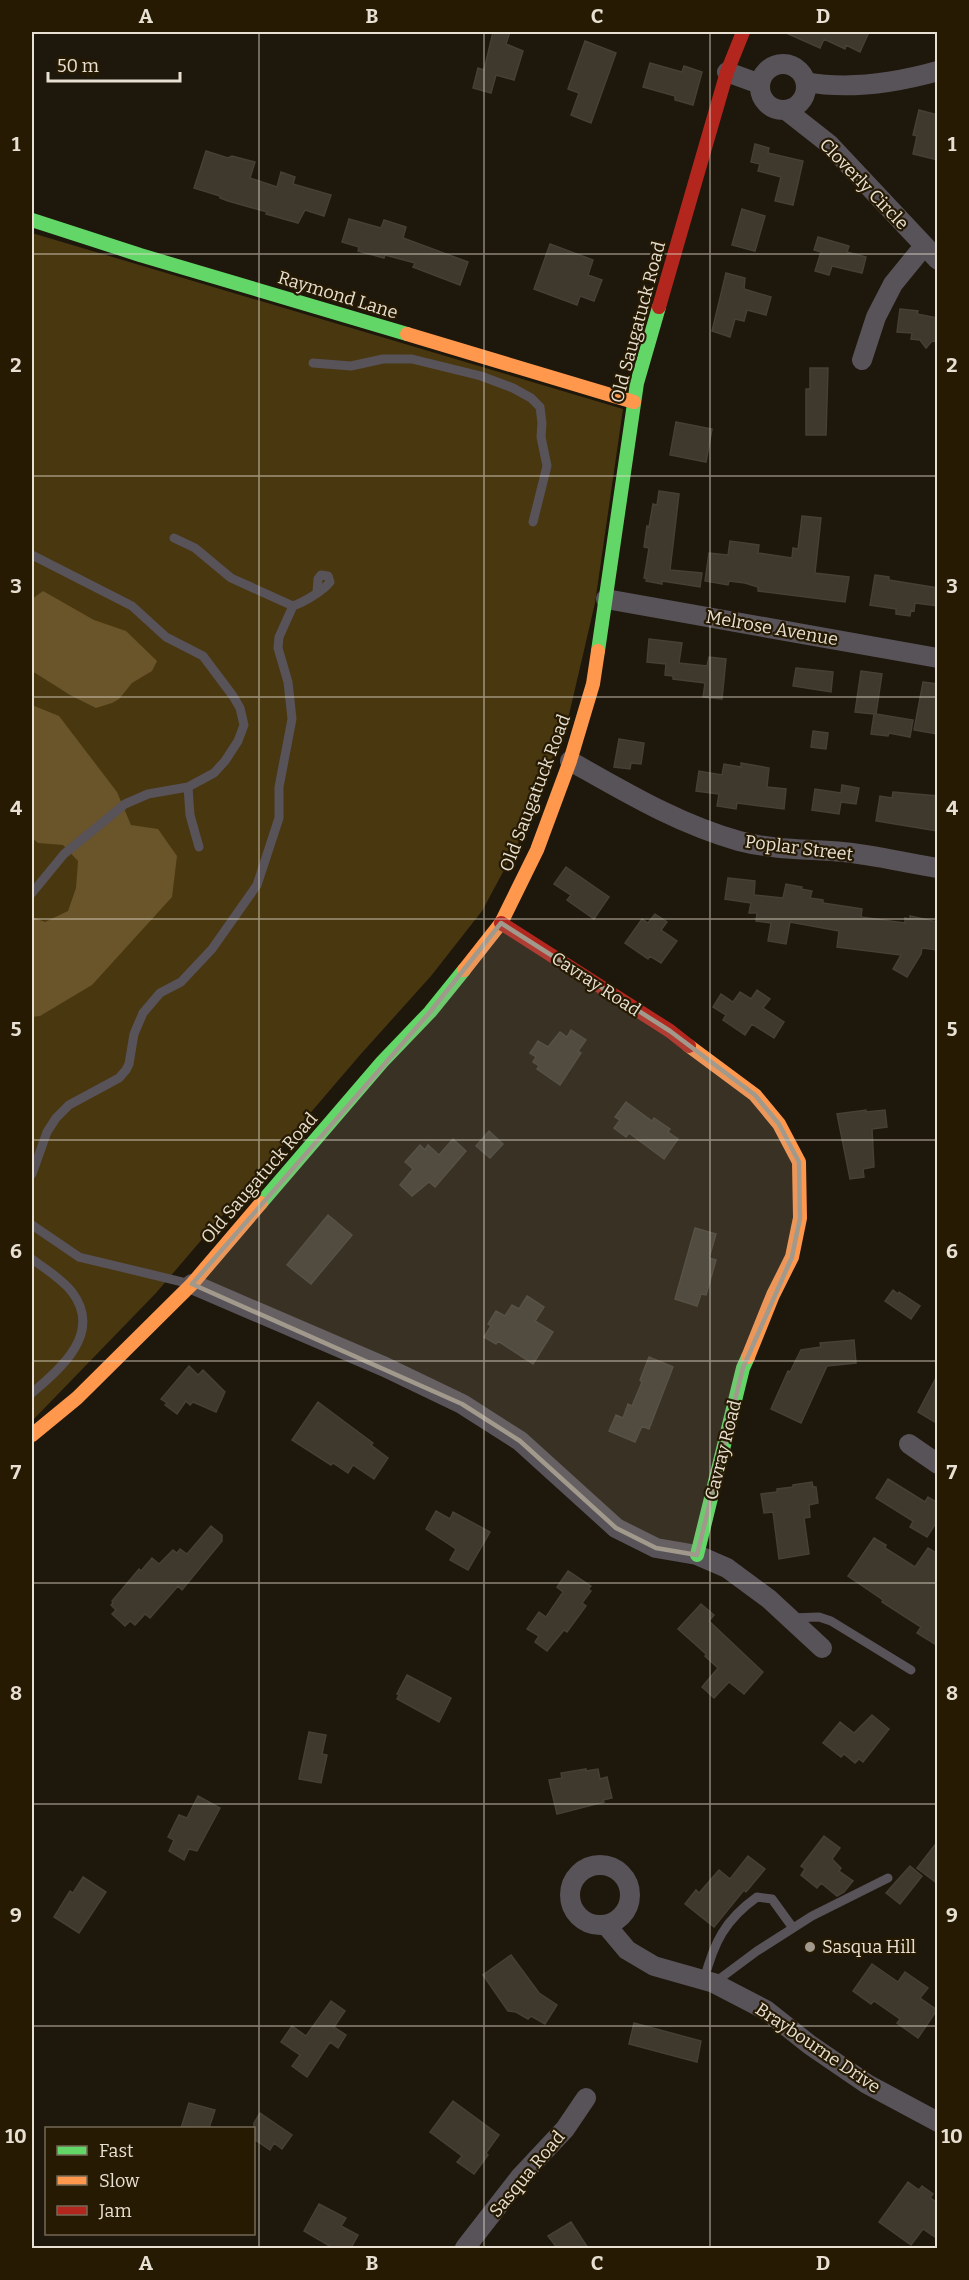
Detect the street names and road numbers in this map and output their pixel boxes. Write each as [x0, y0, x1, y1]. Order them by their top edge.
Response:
street label: Cloverly Circle [815, 134, 913, 234]
street label: Old Saugatuck Road [606, 238, 670, 405]
street label: Raymond Lane [275, 266, 401, 324]
street label: Melrose Avenue [704, 606, 840, 650]
street label: Old Saugatuck Road [495, 711, 575, 875]
street label: Poplar Street [744, 830, 855, 866]
street label: Cavray Road [547, 947, 645, 1021]
street label: Old Saugatuck Road [196, 1108, 322, 1248]
street label: Cavray Road [700, 1397, 746, 1502]
street label: Braybourne Drive [751, 1998, 885, 2098]
street label: Sasqua Road [484, 2126, 570, 2222]

